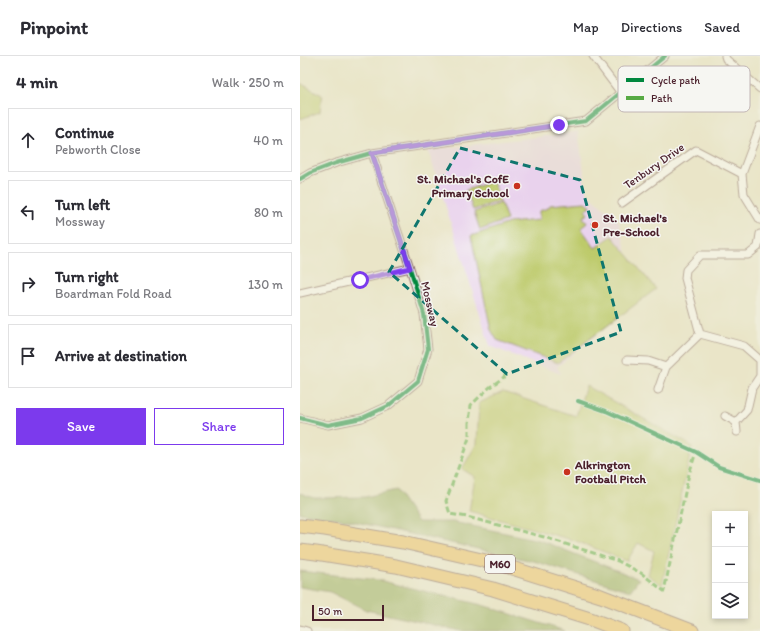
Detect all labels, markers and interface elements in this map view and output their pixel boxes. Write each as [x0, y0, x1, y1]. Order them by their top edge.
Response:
text: Pinpoint [20, 16, 88, 39]
text: Map [573, 19, 599, 36]
text: Directions [621, 19, 682, 36]
text: Saved [704, 19, 740, 36]
legend [618, 66, 750, 112]
text: 4 min [16, 72, 58, 92]
text: Cycle path [651, 74, 700, 87]
text: Walk · 250 m [212, 75, 284, 90]
text: Path [651, 92, 673, 105]
route end [550, 116, 568, 134]
text: Continue [55, 124, 114, 142]
icon: ahead [17, 129, 39, 151]
text: 40 m [253, 133, 283, 148]
street label: Tenbury Drive [621, 140, 687, 192]
text: Pebworth Close [55, 142, 141, 157]
place label: St. Michael's CofE Primary School [417, 172, 510, 201]
marker: St. Michael's CofE Primary School [512, 181, 522, 191]
text: Turn left [55, 196, 110, 214]
icon: left [17, 201, 39, 223]
text: 80 m [254, 205, 283, 220]
place label: St. Michael's Pre-School [603, 211, 668, 239]
text: Mossway [55, 214, 105, 229]
marker: St. Michael's Pre-School [590, 220, 600, 230]
text: Turn right [55, 268, 119, 286]
route start [351, 271, 369, 289]
icon: right [17, 273, 39, 295]
text: 130 m [248, 277, 283, 292]
street label: Mossway [418, 280, 442, 328]
text: Boardman Fold Road [55, 286, 172, 301]
icon: arrive [17, 345, 39, 367]
text: Arrive at destination [55, 347, 187, 365]
button: Save [16, 408, 146, 445]
button: Share [154, 408, 284, 445]
place label: Alkrington Football Pitch [574, 458, 647, 486]
marker: Alkrington Football Pitch [562, 467, 572, 477]
map controls [712, 511, 748, 619]
button: + [712, 511, 748, 547]
button: − [712, 547, 748, 583]
road number: M60 [485, 555, 515, 573]
button: layers [712, 583, 748, 619]
scale bar [312, 603, 384, 622]
text: 50 m [318, 605, 342, 618]

